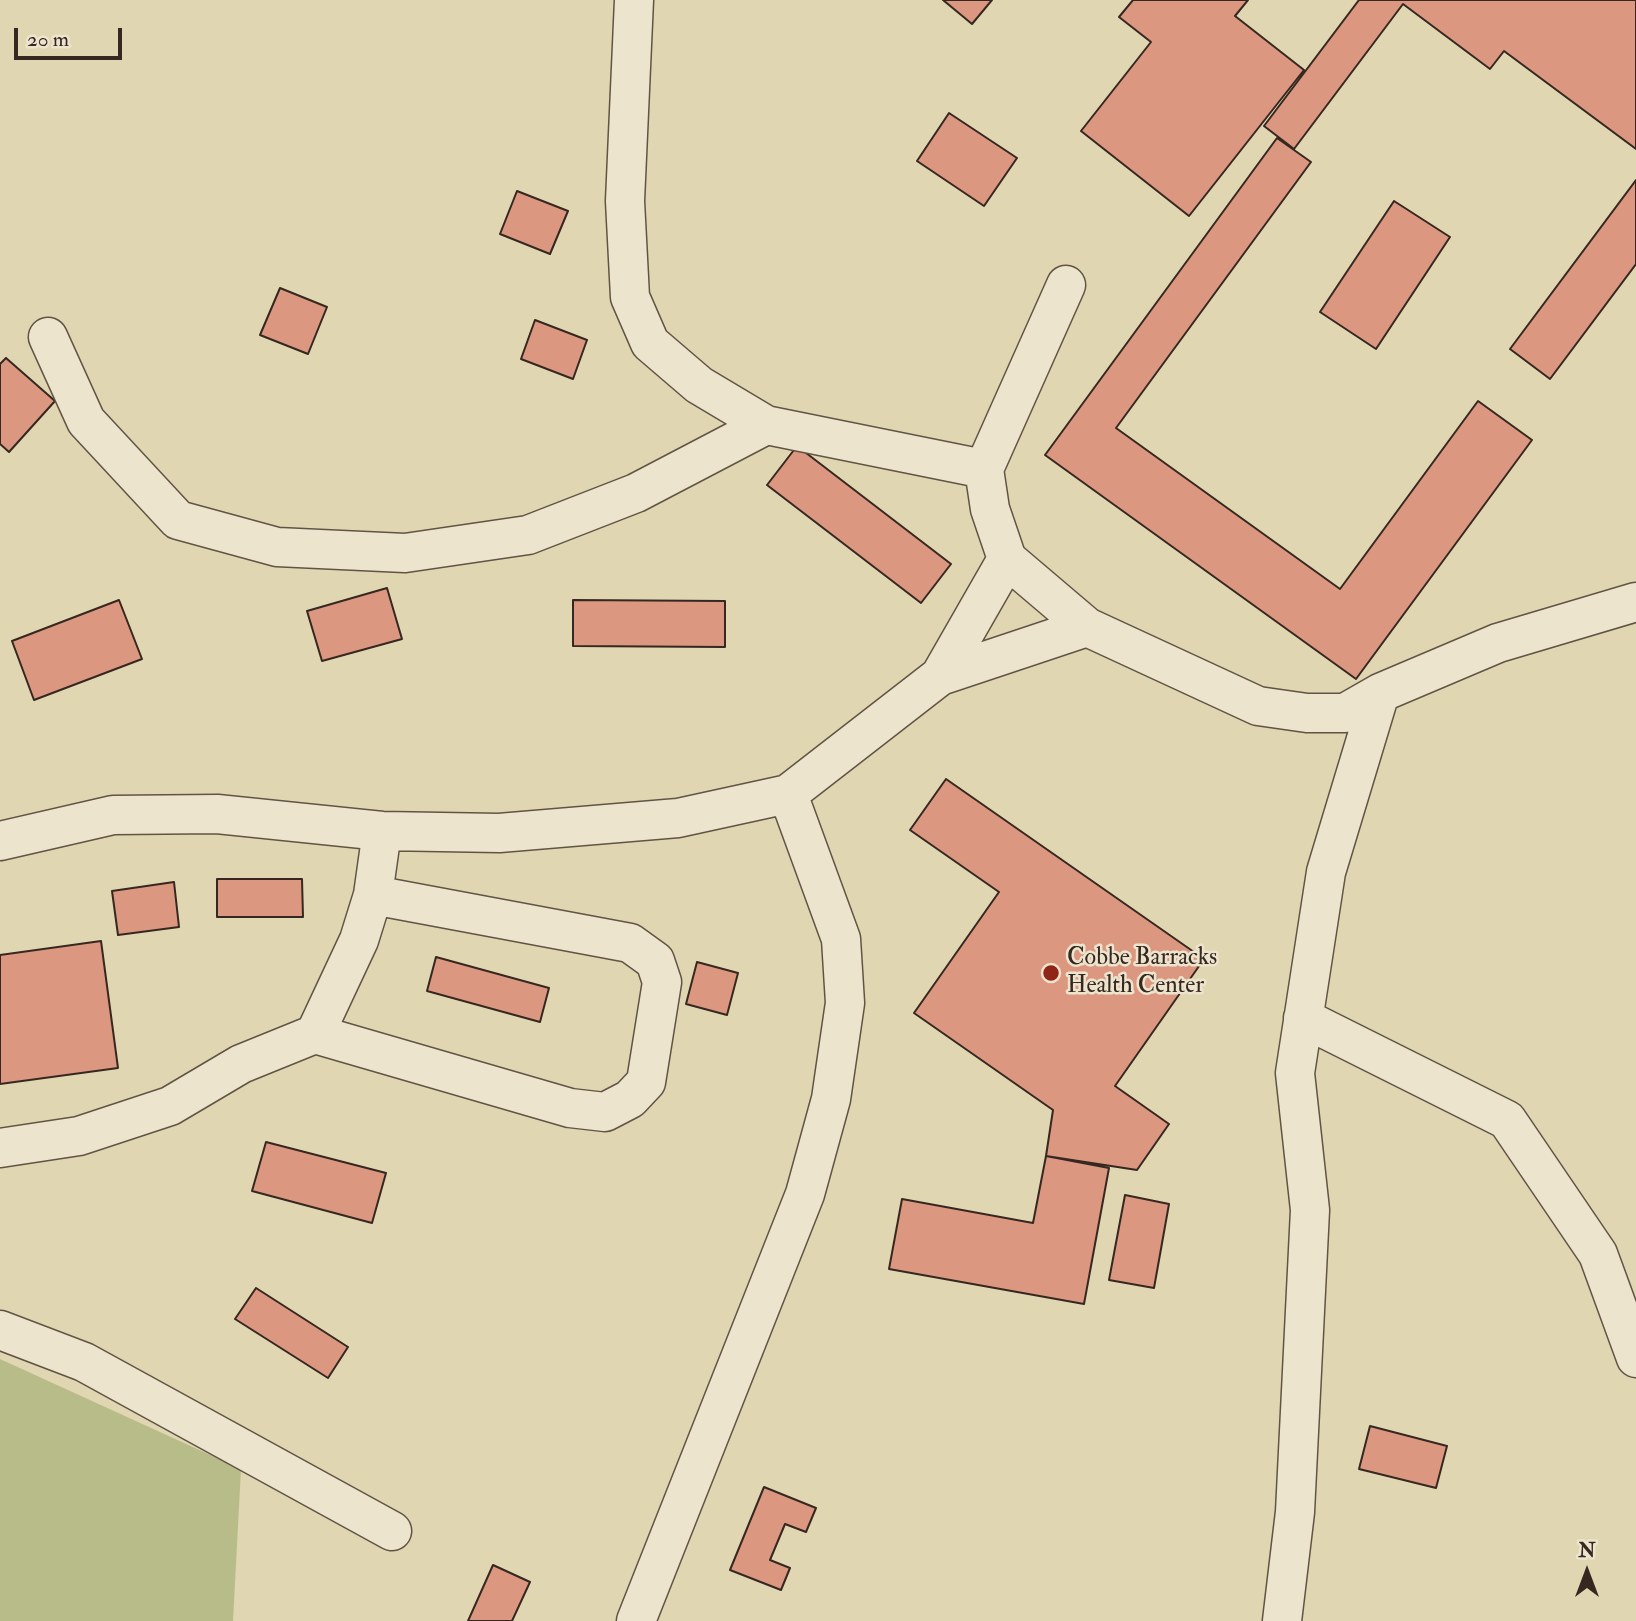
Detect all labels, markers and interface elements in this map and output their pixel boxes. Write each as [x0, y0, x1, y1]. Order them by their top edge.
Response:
scale bar [18, 14, 126, 58]
text: 20 m [27, 26, 69, 53]
place label: Cobbe Barracks Health Center [1067, 945, 1217, 1001]
marker: Cobbe Barracks Health Center [1041, 963, 1061, 983]
north arrow [1552, 1537, 1622, 1607]
text: N [1578, 1539, 1596, 1563]

